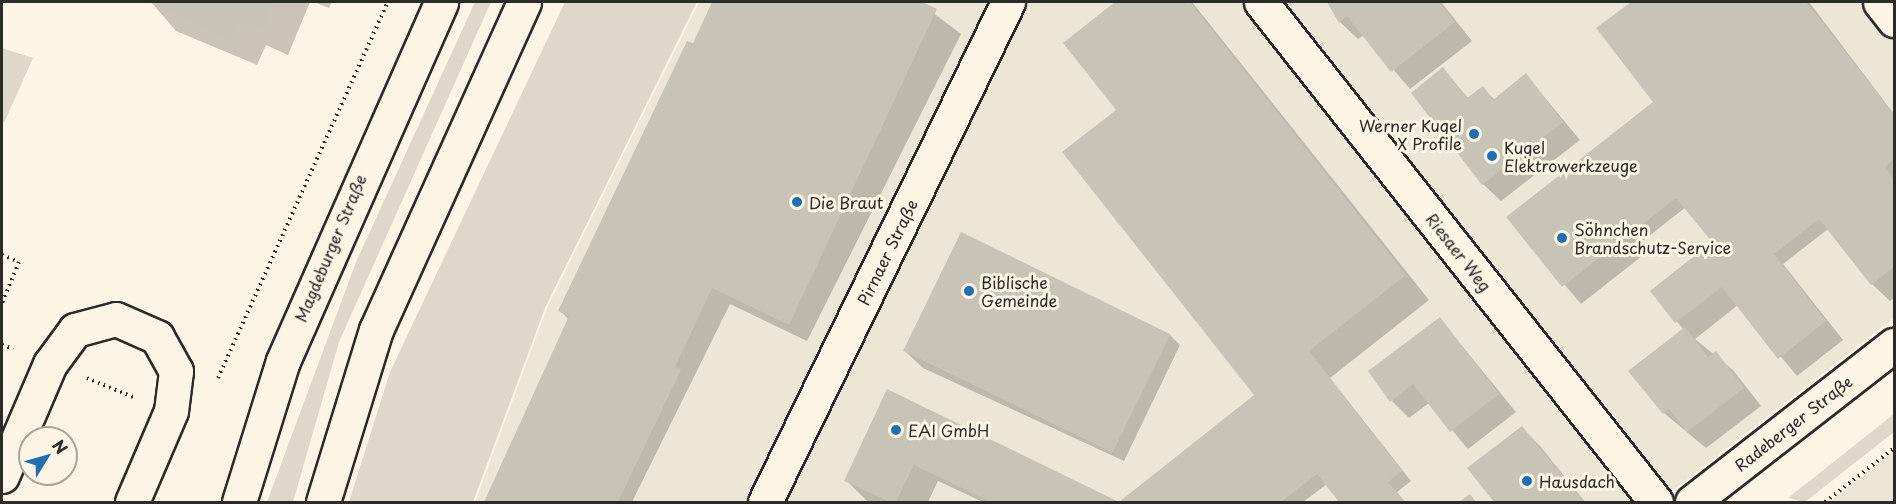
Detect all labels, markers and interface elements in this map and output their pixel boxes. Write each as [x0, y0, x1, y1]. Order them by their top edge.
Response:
place label: Werner Kugel X Profile [1359, 115, 1462, 153]
marker: Werner Kugel X Profile [1467, 127, 1481, 141]
place label: Kugel Elektrowerkzeuge [1504, 137, 1638, 175]
marker: Kugel Elektrowerkzeuge [1485, 149, 1499, 163]
street label: Magdeburger Straße [290, 171, 370, 325]
place label: Die Braut [809, 192, 883, 212]
marker: Die Braut [790, 195, 804, 209]
street label: Pirnaer Straße [853, 196, 921, 308]
street label: Riesaer Weg [1422, 209, 1496, 295]
place label: Söhnchen Brandschutz-Service [1574, 219, 1731, 257]
marker: Söhnchen Brandschutz-Service [1555, 231, 1569, 245]
place label: Biblische Gemeinde [981, 272, 1057, 310]
marker: Biblische Gemeinde [962, 284, 976, 298]
street label: Radeberger Straße [1730, 371, 1856, 475]
place label: EAI GmbH [908, 420, 988, 440]
marker: EAI GmbH [889, 423, 903, 437]
north arrow [18, 426, 78, 486]
text: N [47, 434, 74, 459]
place label: Hausdach [1539, 471, 1615, 491]
marker: Hausdach [1520, 474, 1534, 488]

